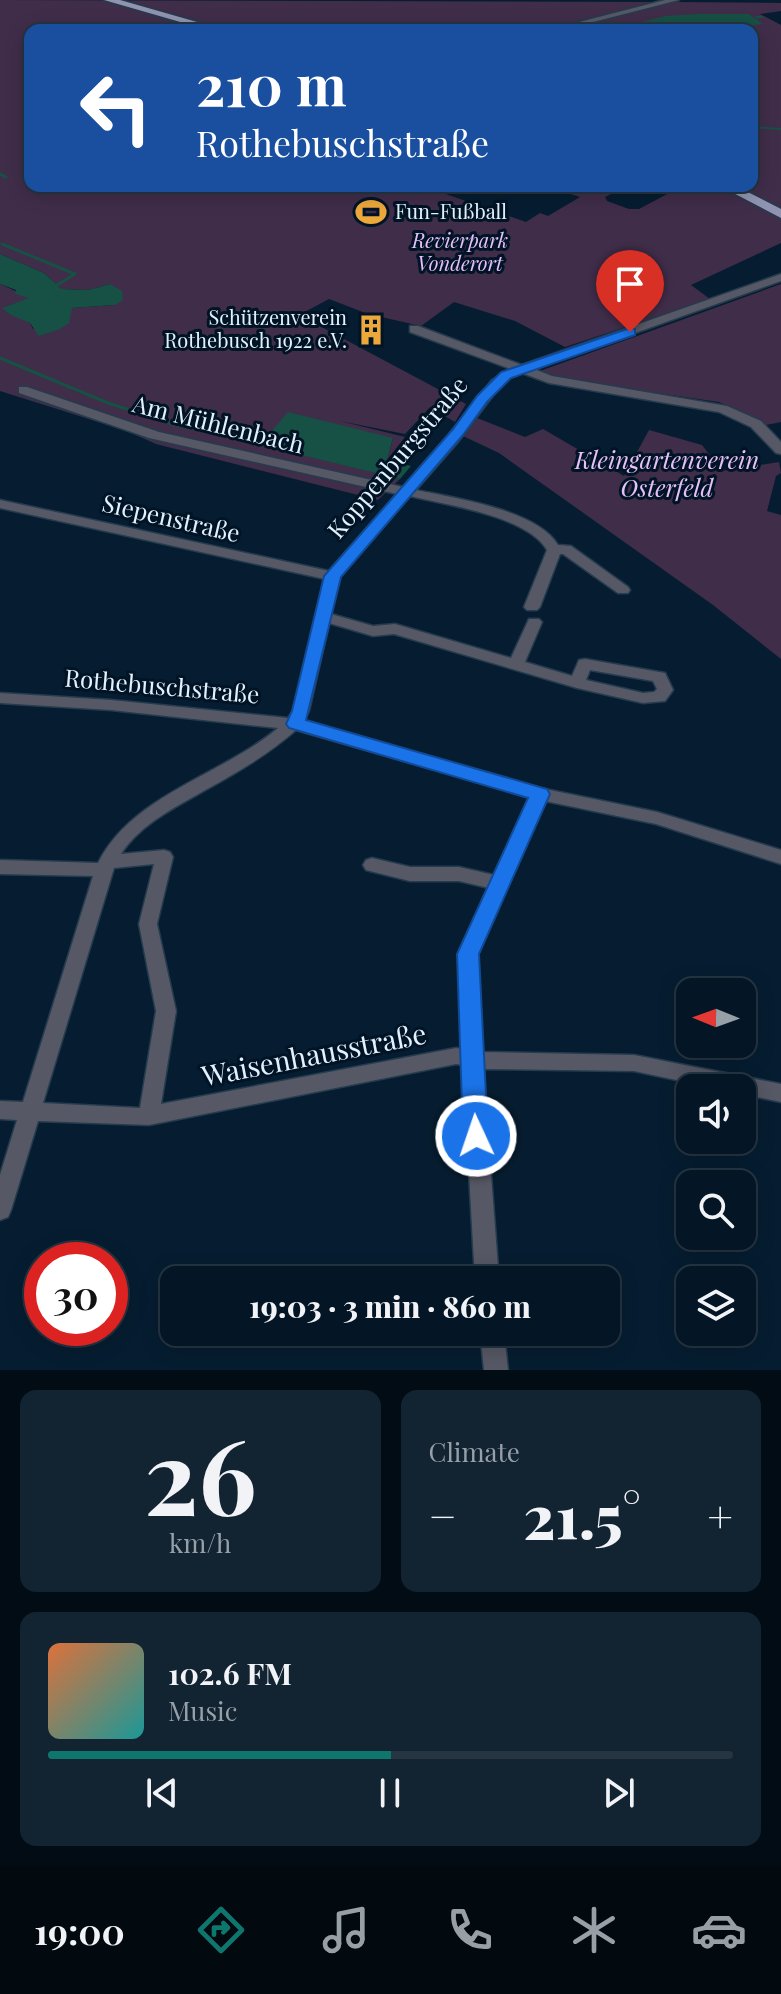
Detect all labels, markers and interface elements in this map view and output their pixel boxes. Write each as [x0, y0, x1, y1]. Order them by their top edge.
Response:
text: 210 m [196, 46, 347, 121]
icon: left [64, 56, 168, 160]
text: Rothebuschstraße [196, 118, 489, 166]
sports icon: Fun-Fußball [354, 195, 388, 229]
place label: Fun-Fußball [395, 197, 507, 224]
park label: Revierpark Vonderort [411, 226, 508, 276]
pin [596, 250, 664, 332]
icon: arrive [608, 262, 652, 306]
place label: Schützenverein Rothebusch 1922 e.V. [164, 303, 347, 353]
building icon: Schützenverein Rothebusch 1922 e.V. [354, 313, 388, 347]
street label: Koppenburgstraße [319, 369, 474, 544]
street label: Am Mühlenbach [129, 386, 307, 460]
park label: Kleingartenverein Osterfeld [574, 443, 759, 503]
street label: Siepenstraße [99, 486, 244, 548]
street label: Rothebuschstraße [63, 661, 261, 709]
north arrow [676, 978, 756, 1058]
map controls [676, 978, 756, 1346]
street label: Waisenhausstraße [197, 1014, 429, 1094]
button: sound [676, 1074, 756, 1154]
position arrow [434, 1094, 518, 1178]
button: search [676, 1170, 756, 1250]
speed limit sign: 30 [24, 1242, 128, 1346]
button: layers [676, 1266, 756, 1346]
text: 19:03 · 3 min · 860 m [249, 1286, 531, 1326]
text: 26 [144, 1403, 257, 1542]
text: Climate [429, 1434, 520, 1469]
text: 21.5° [523, 1474, 641, 1554]
text: − [429, 1485, 457, 1544]
text: + [707, 1485, 733, 1544]
text: km/h [169, 1525, 231, 1560]
text: 102.6 FM [168, 1653, 292, 1693]
text: Music [168, 1693, 237, 1728]
icon: previous [140, 1771, 184, 1815]
icon: pause [368, 1771, 412, 1815]
icon: next [597, 1771, 641, 1815]
icon: directions [193, 1902, 249, 1958]
icon: music [318, 1902, 374, 1958]
icon: phone [442, 1902, 498, 1958]
icon: climate [566, 1902, 622, 1958]
icon: car [691, 1902, 747, 1958]
text: 19:00 [34, 1906, 125, 1954]

